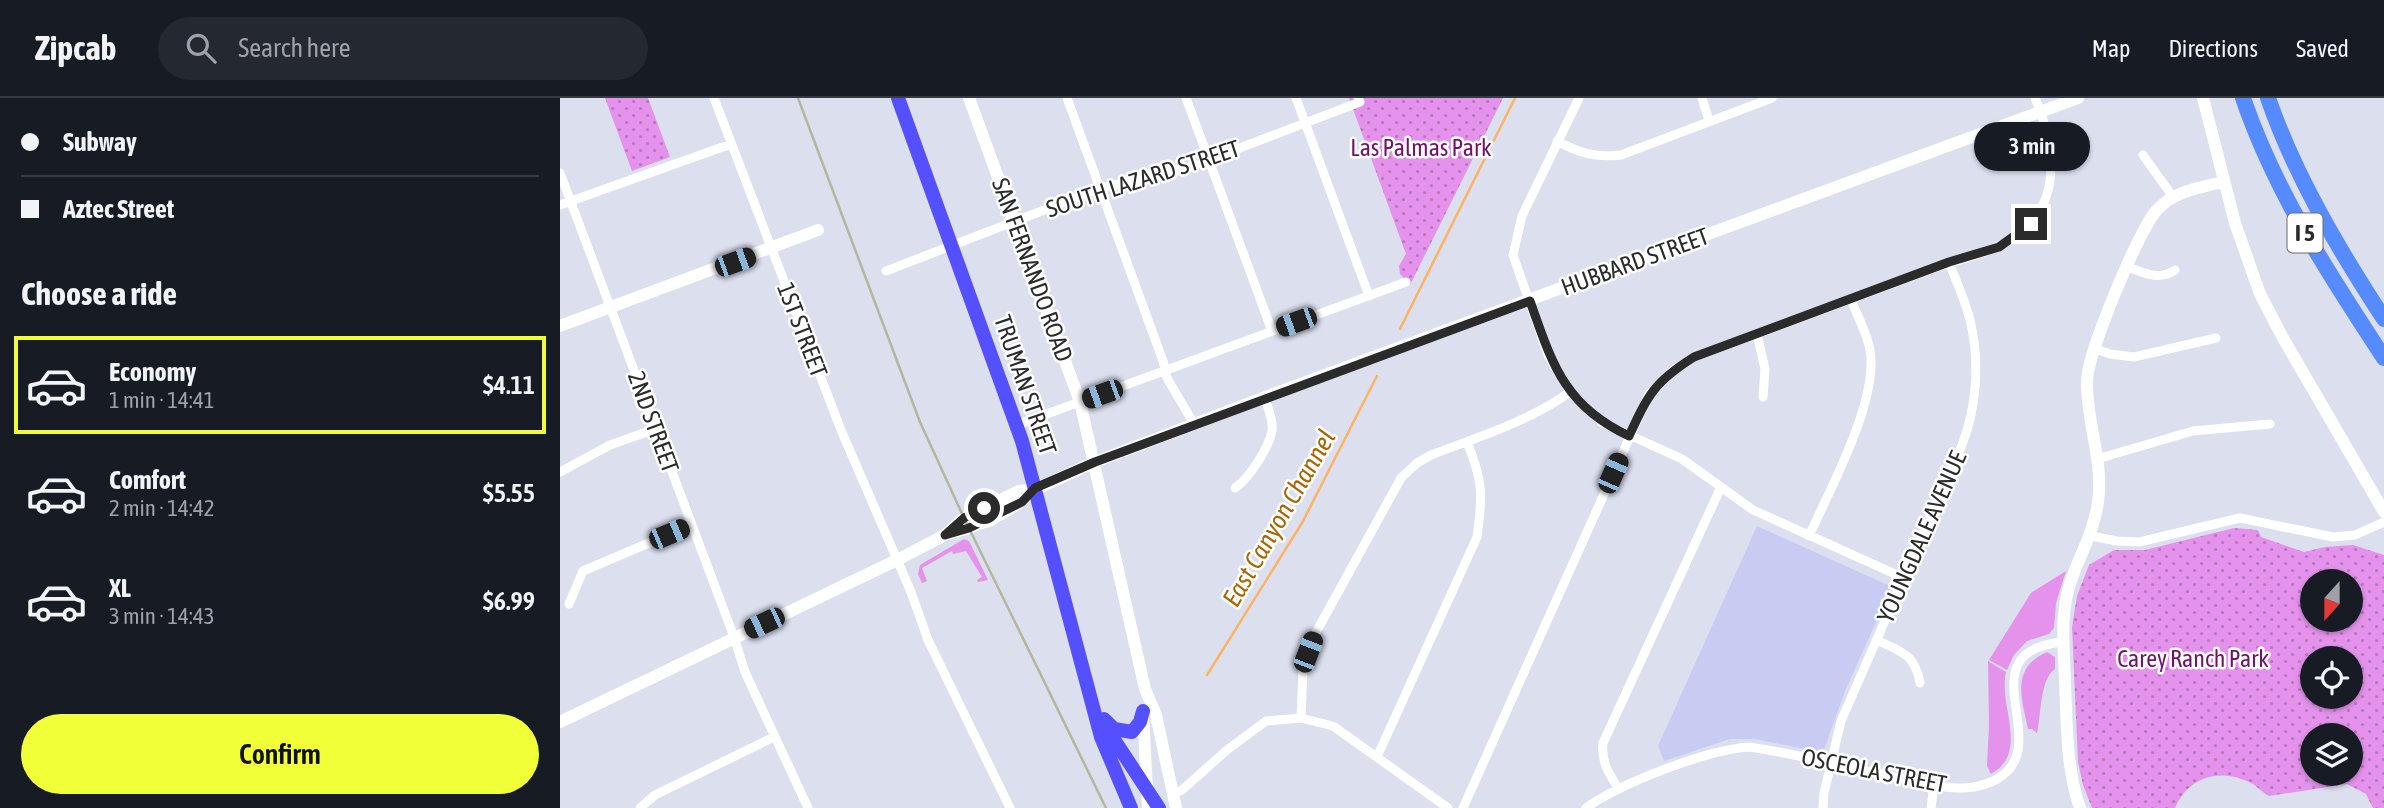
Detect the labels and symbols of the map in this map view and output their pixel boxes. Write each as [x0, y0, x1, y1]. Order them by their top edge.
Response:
callout: 3 min [1973, 122, 2089, 172]
street label: SOUTH LAZARD STREET [1043, 134, 1243, 223]
park label: Las Palmas Park [1350, 134, 1492, 161]
street label: SAN FERNANDO ROAD [987, 175, 1078, 365]
route end [2015, 208, 2047, 240]
road number: I 5 [2288, 214, 2322, 252]
street label: HUBBARD STREET [1557, 222, 1713, 301]
car [712, 245, 759, 279]
street label: 1ST STREET [772, 279, 833, 381]
car [1273, 305, 1320, 339]
street label: TRUMAN STREET [989, 312, 1062, 458]
street label: 2ND STREET [623, 368, 684, 477]
car [1079, 377, 1126, 411]
water label: East Canyon Channel [1216, 424, 1342, 612]
street label: YOUNGDALE AVENUE [1872, 447, 1971, 627]
car [1595, 450, 1632, 496]
route start [968, 492, 1000, 524]
car [646, 516, 693, 552]
north arrow [2300, 569, 2362, 632]
car [741, 605, 788, 641]
car [1291, 629, 1326, 675]
park label: Carey Ranch Park [2117, 645, 2269, 672]
street label: OSCEOLA STREET [1799, 743, 1949, 798]

